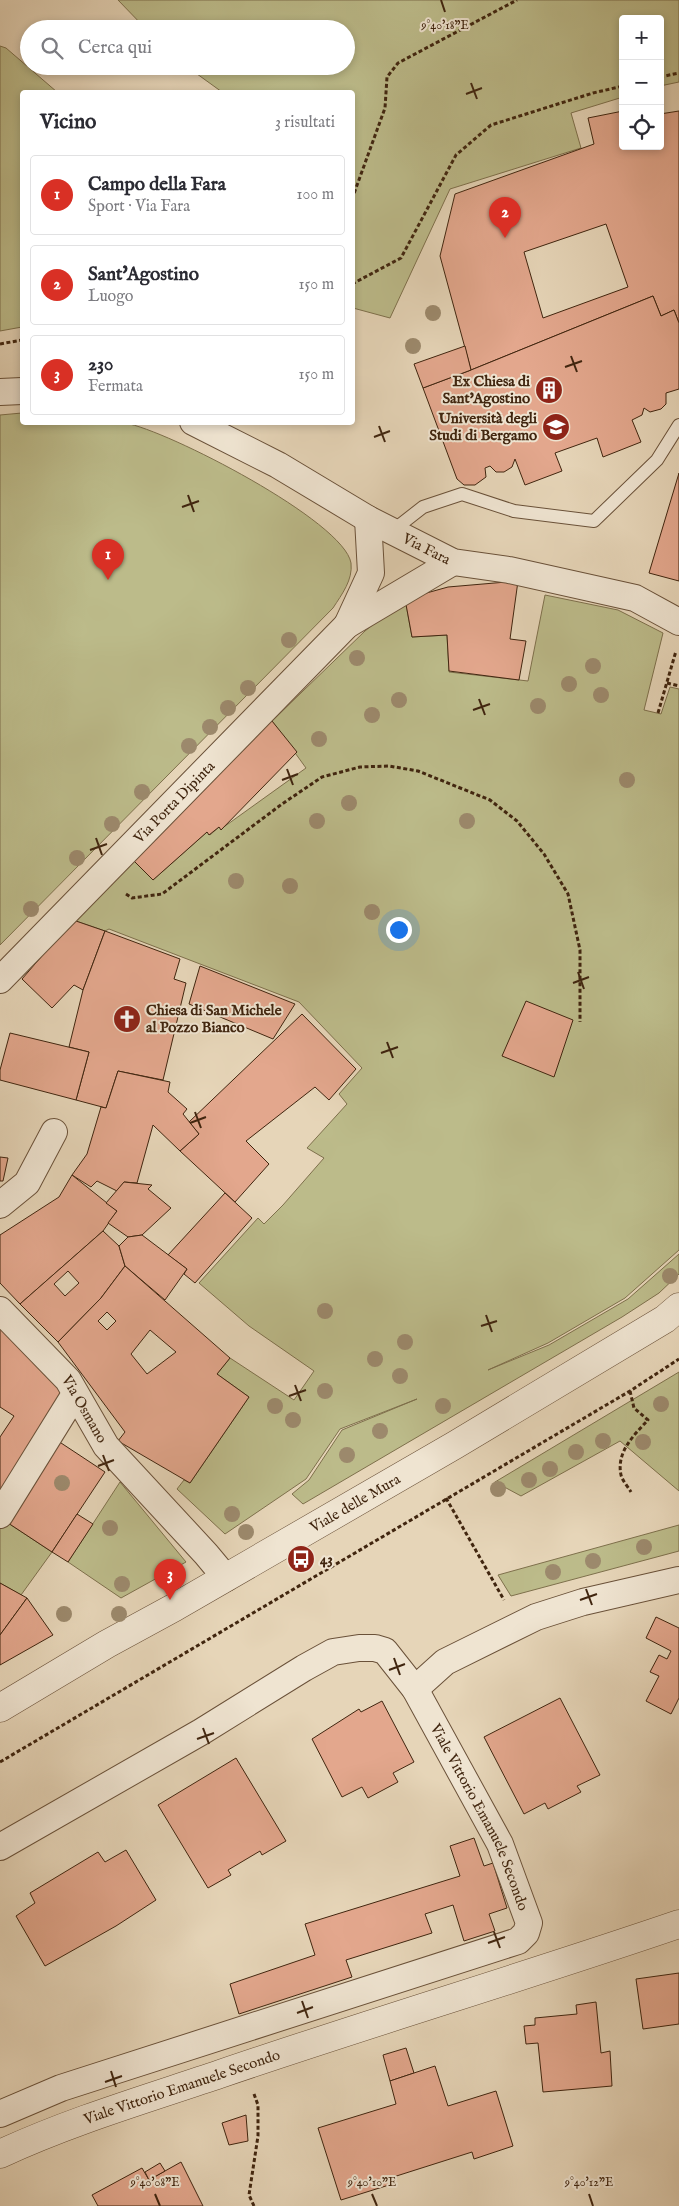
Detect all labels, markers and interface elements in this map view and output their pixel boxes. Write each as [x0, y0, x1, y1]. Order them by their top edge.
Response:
map controls [619, 15, 664, 150]
button: + [619, 15, 664, 60]
text: 9°40'18"E [420, 18, 469, 33]
search box [20, 20, 355, 75]
icon: search [38, 34, 66, 62]
text: Cerca qui [78, 36, 152, 60]
button: − [619, 60, 664, 105]
button: locate [619, 105, 664, 150]
text: Vicino [40, 109, 96, 136]
text: 3 risultati [275, 113, 335, 133]
text: Campo della Fara [88, 173, 226, 197]
text: 1 [54, 185, 60, 205]
text: 100 m [297, 185, 334, 205]
text: Sport · Via Fara [88, 197, 190, 217]
pin: 2 [489, 197, 521, 238]
text: Sant'Agostino [88, 263, 199, 287]
text: 2 [53, 275, 61, 295]
text: 150 m [299, 275, 334, 295]
text: Luogo [88, 287, 134, 307]
text: 230 [88, 353, 113, 377]
text: 3 [54, 365, 60, 385]
text: 150 m [299, 365, 334, 385]
place label: Ex Chiesa di Sant'Agostino [442, 372, 530, 408]
building icon: Ex Chiesa di Sant'Agostino [534, 375, 564, 405]
text: Fermata [88, 377, 143, 397]
place label: Università degli Studi di Bergamo [429, 409, 537, 445]
school or university icon: Università degli Studi di Bergamo [541, 412, 571, 442]
street label: Via Fara [399, 528, 454, 569]
pin: 1 [92, 539, 124, 580]
street label: Via Porta Dipinta [129, 756, 219, 848]
your location [386, 917, 412, 943]
place label: Chiesa di San Michele al Pozzo Bianco [146, 1001, 282, 1037]
church icon: Chiesa di San Michele al Pozzo Bianco [112, 1004, 142, 1034]
street label: Via Osmano [57, 1371, 112, 1446]
street label: Viale delle Mura [305, 1469, 404, 1537]
bus stop icon: 43 [286, 1544, 316, 1574]
place label: 43 [320, 1550, 333, 1569]
pin: 3 [154, 1559, 186, 1600]
street label: Viale Vittorio Emanuele Secondo [426, 1719, 533, 1913]
street label: Viale Vittorio Emanuele Secondo [80, 2045, 282, 2129]
text: 9°40'08"E [129, 2175, 180, 2190]
text: 9°40'10"E [347, 2175, 396, 2190]
text: 9°40'12"E [564, 2175, 613, 2190]

